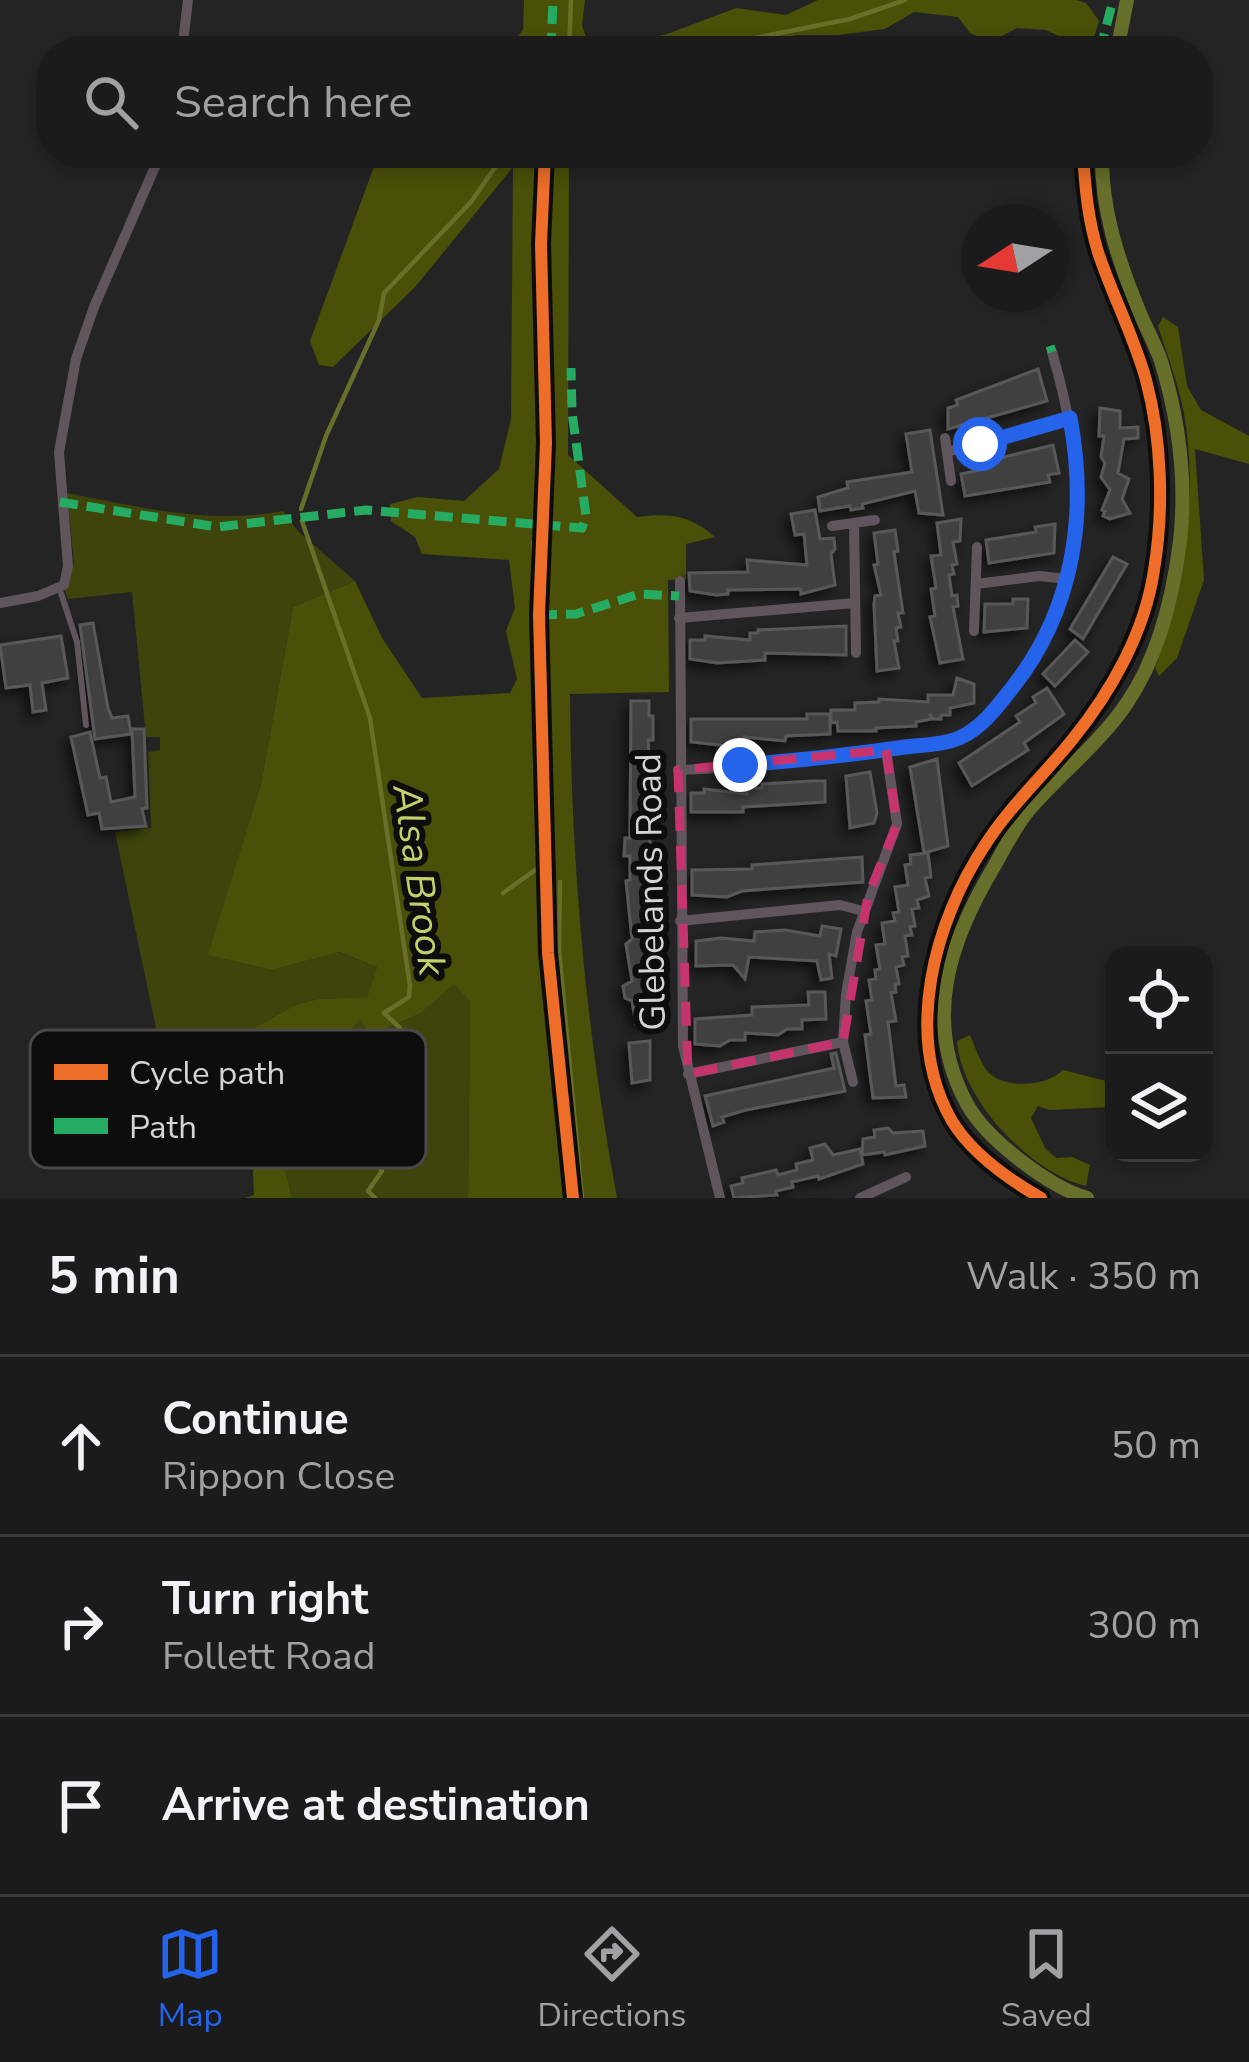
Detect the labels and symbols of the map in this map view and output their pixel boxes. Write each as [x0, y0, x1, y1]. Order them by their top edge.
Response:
north arrow [961, 204, 1069, 312]
route start [953, 417, 1007, 471]
route end [713, 738, 767, 792]
street label: Glebelands Road [624, 753, 678, 1031]
water label: Alsa Brook [379, 780, 459, 980]
legend [30, 1030, 426, 1168]
text: Cycle path [129, 1051, 285, 1096]
text: Path [129, 1105, 197, 1150]

